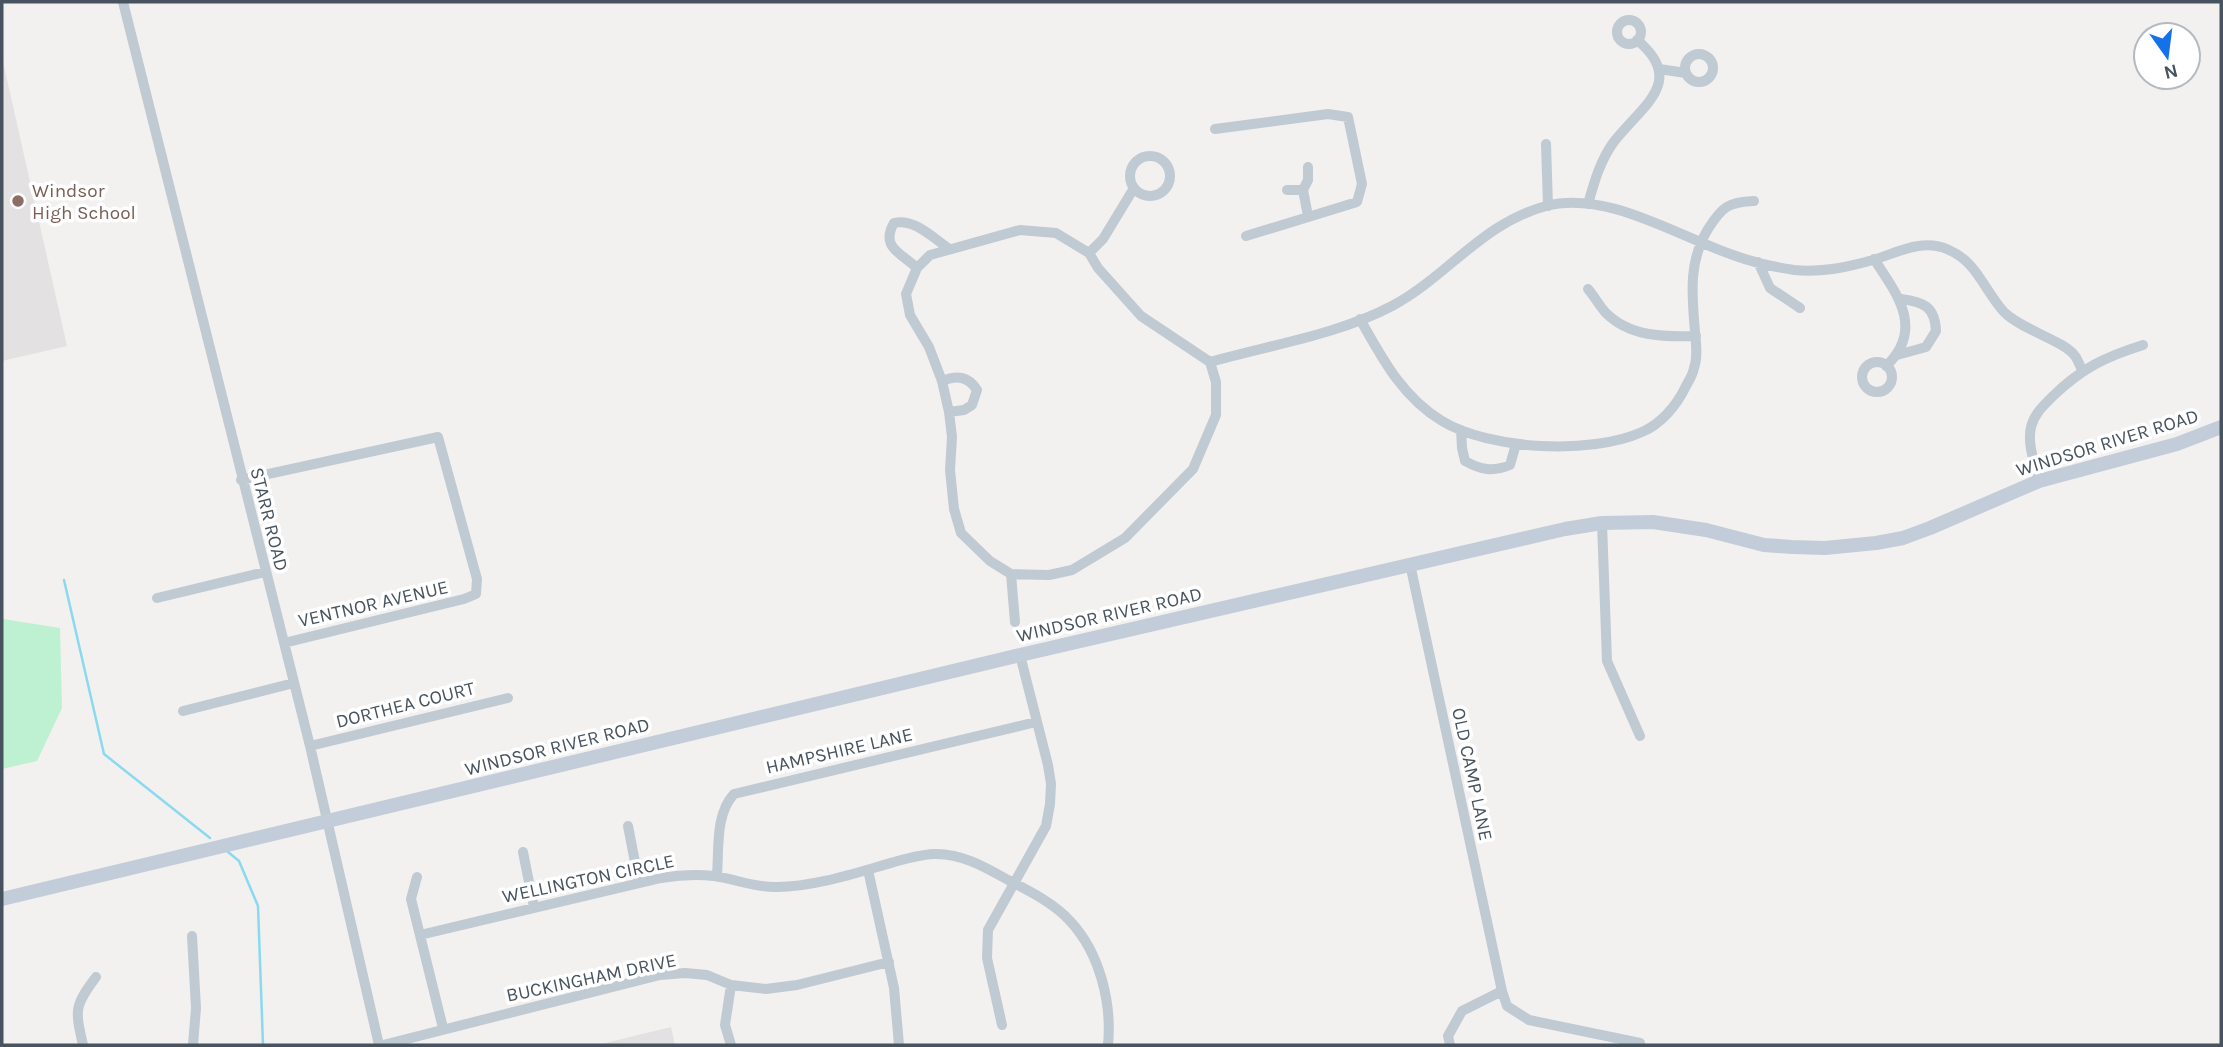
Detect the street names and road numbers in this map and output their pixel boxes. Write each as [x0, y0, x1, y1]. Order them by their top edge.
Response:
street label: WINDSOR RIVER ROAD [2013, 405, 2201, 481]
street label: STARR ROAD [246, 465, 293, 573]
street label: VENTNOR AVENUE [296, 576, 450, 632]
street label: WINDSOR RIVER ROAD [1014, 583, 1204, 647]
street label: DORTHEA COURT [334, 677, 477, 733]
street label: OLD CAMP LANE [1447, 706, 1497, 843]
street label: WINDSOR RIVER ROAD [463, 713, 652, 781]
street label: HAMPSHIRE LANE [764, 723, 915, 779]
street label: WELLINGTON CIRCLE [500, 850, 676, 908]
street label: BUCKINGHAM DRIVE [504, 949, 678, 1007]

